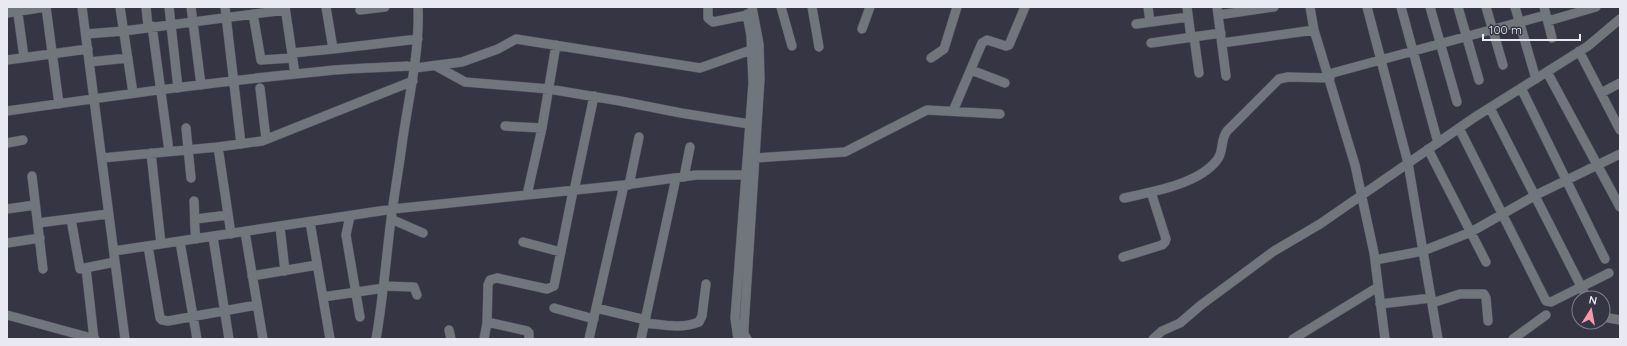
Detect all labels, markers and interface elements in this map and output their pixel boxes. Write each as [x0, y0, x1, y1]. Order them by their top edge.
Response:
scale bar [1483, 16, 1580, 42]
text: 100 m [1489, 22, 1522, 37]
north arrow [1571, 290, 1611, 330]
text: N [1588, 293, 1598, 308]

